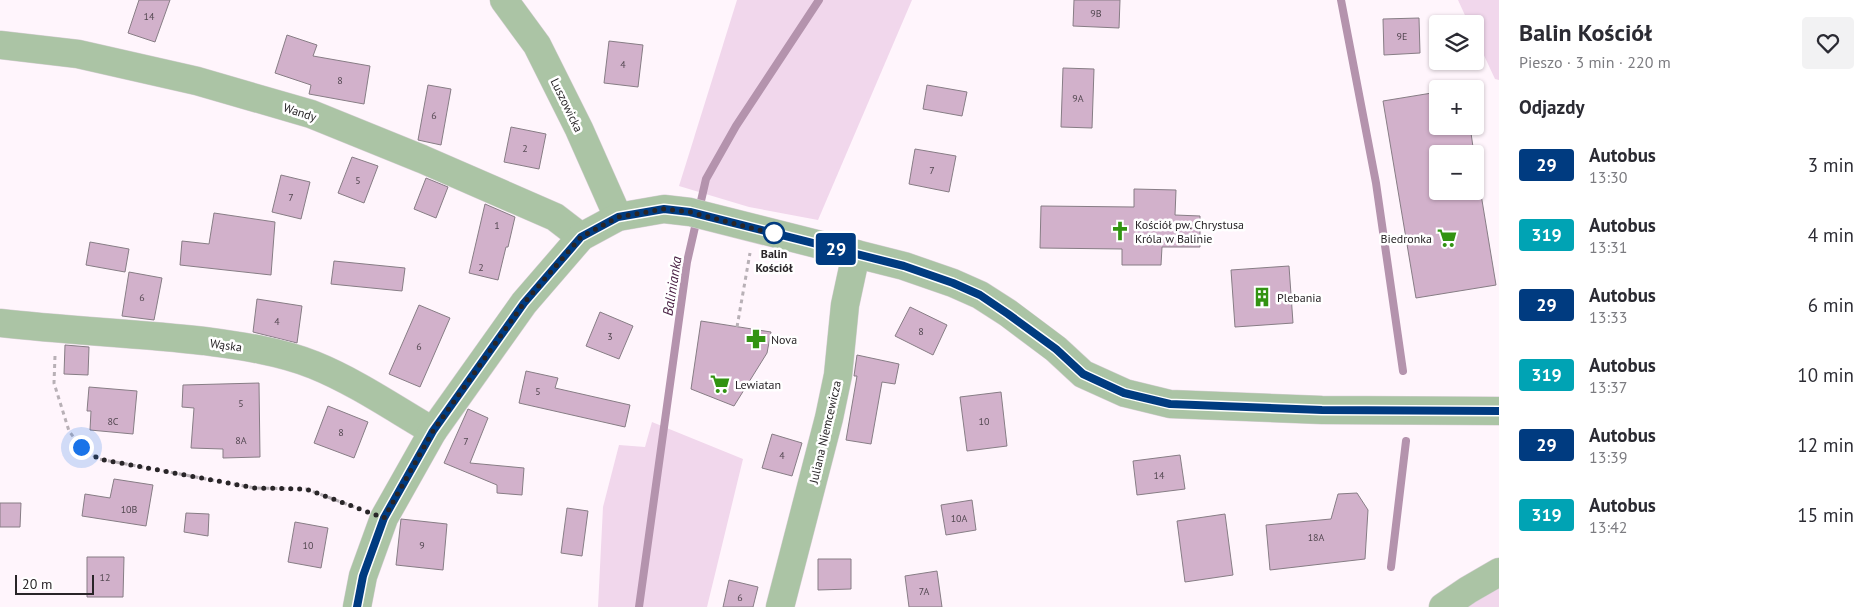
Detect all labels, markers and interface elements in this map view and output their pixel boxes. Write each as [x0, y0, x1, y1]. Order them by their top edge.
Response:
house number: 9B [1090, 7, 1102, 20]
house number: 14 [144, 10, 155, 23]
map controls [1429, 15, 1484, 200]
button: layers [1429, 15, 1484, 70]
text: Balin Kościół [1519, 17, 1652, 48]
button: heart [1802, 17, 1854, 69]
house number: 9E [1397, 30, 1407, 43]
text: Pieszo · 3 min · 220 m [1519, 52, 1671, 72]
house number: 4 [620, 58, 626, 71]
house number: 8 [337, 74, 343, 87]
street label: Luszowicka [548, 76, 586, 134]
button: + [1429, 80, 1484, 135]
house number: 9A [1072, 92, 1084, 105]
text: Odjazdy [1519, 95, 1585, 119]
street label: Wandy [282, 100, 319, 125]
house number: 6 [431, 109, 437, 122]
house number: 2 [522, 142, 528, 155]
text: Autobus [1589, 143, 1656, 167]
button: − [1429, 145, 1484, 200]
text: 29 [1536, 153, 1557, 176]
text: 3 min [1808, 153, 1854, 177]
house number: 7 [929, 164, 935, 177]
text: 13:30 [1589, 167, 1627, 187]
house number: 5 [355, 174, 361, 187]
house number: 7 [288, 191, 294, 204]
text: Autobus [1589, 213, 1656, 237]
place label: Kościół pw. Chrystusa Króla w Balinie [1135, 217, 1244, 246]
house number: 1 [494, 219, 500, 232]
church icon: Kościół pw. Chrystusa Króla w Balinie [1109, 220, 1131, 242]
marker: Balin Kościół [763, 222, 785, 244]
text: 319 [1531, 223, 1562, 246]
text: 4 min [1808, 223, 1854, 247]
supermarket icon: Biedronka [1436, 227, 1458, 249]
place label: Biedronka [1380, 231, 1432, 246]
line badge: 29 [814, 233, 858, 265]
text: 29 [826, 237, 846, 260]
text: 13:31 [1589, 237, 1627, 257]
place label: Balin Kościół [755, 246, 793, 275]
water label: Balinianka [658, 255, 686, 317]
house number: 2 [478, 261, 484, 274]
text: Autobus [1589, 283, 1656, 307]
building icon: Plebania [1251, 286, 1273, 308]
place label: Plebania [1277, 290, 1322, 305]
house number: 6 [139, 291, 145, 304]
text: 29 [1536, 293, 1557, 316]
text: 6 min [1808, 293, 1854, 317]
text: 13:33 [1589, 307, 1627, 327]
house number: 4 [274, 315, 280, 328]
house number: 8 [918, 325, 924, 338]
pharmacy icon: Nova [745, 328, 767, 350]
house number: 3 [607, 330, 613, 343]
place label: Nova [771, 332, 797, 347]
street label: Wąska [209, 335, 243, 355]
house number: 6 [416, 340, 422, 353]
text: Autobus [1589, 353, 1656, 377]
text: 319 [1531, 363, 1562, 386]
text: 10 min [1797, 363, 1854, 387]
supermarket icon: Lewiatan [709, 373, 731, 395]
place label: Lewiatan [735, 377, 781, 392]
text: 13:37 [1589, 377, 1627, 397]
street label: Juliana Niemcewicza [806, 379, 844, 486]
house number: 5 [535, 385, 541, 398]
house number: 5 [238, 397, 244, 410]
house number: 8C [107, 415, 119, 428]
house number: 10 [979, 415, 990, 428]
text: Autobus [1589, 423, 1656, 447]
house number: 8 [338, 426, 344, 439]
text: 29 [1536, 433, 1557, 456]
text: 12 min [1797, 433, 1854, 457]
house number: 8A [235, 434, 247, 447]
your location [69, 435, 94, 460]
house number: 7 [463, 435, 469, 448]
text: 13:39 [1589, 447, 1627, 467]
house number: 4 [779, 449, 785, 462]
house number: 14 [1154, 469, 1165, 482]
text: Autobus [1589, 493, 1656, 517]
house number: 10B [121, 503, 138, 516]
text: 319 [1531, 503, 1562, 526]
text: 15 min [1797, 503, 1854, 527]
house number: 10A [951, 512, 968, 525]
text: 13:42 [1589, 517, 1627, 537]
house number: 18A [1308, 531, 1325, 544]
house number: 10 [303, 539, 314, 552]
house number: 9 [419, 539, 425, 552]
house number: 12 [100, 571, 110, 584]
scale bar [15, 572, 94, 595]
text: 20 m [22, 575, 52, 593]
house number: 7A [919, 585, 930, 598]
house number: 6 [737, 591, 743, 604]

